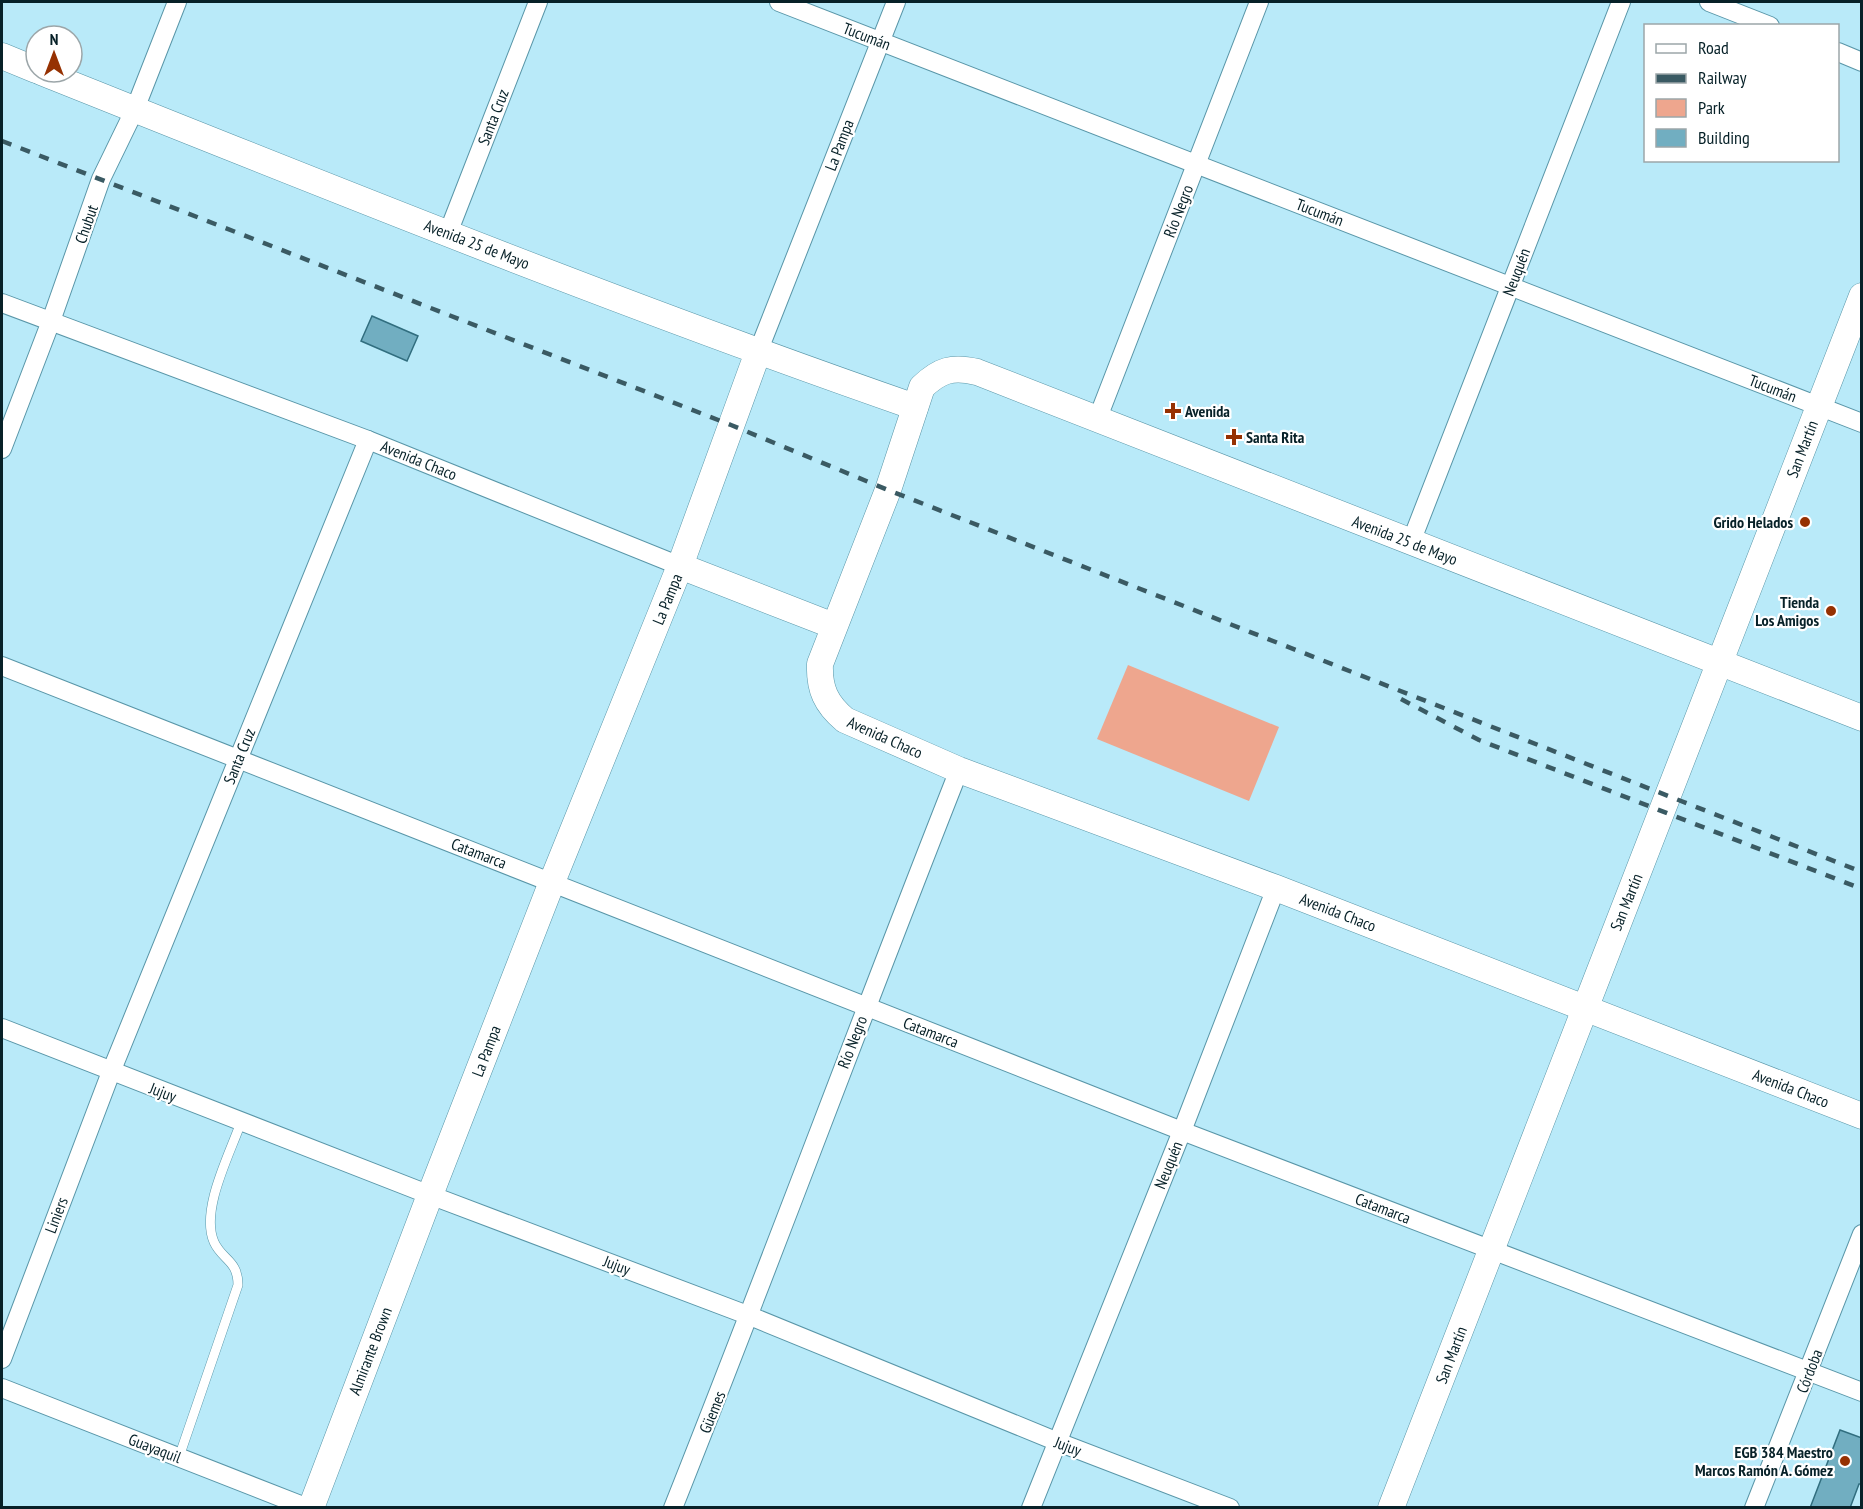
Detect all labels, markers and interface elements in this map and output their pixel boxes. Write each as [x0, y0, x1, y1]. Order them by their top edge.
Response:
street label: Tucumán [840, 18, 894, 54]
north arrow [24, 24, 84, 84]
legend [1644, 24, 1839, 162]
text: N [50, 29, 58, 49]
text: Road [1698, 36, 1729, 59]
text: Railway [1698, 66, 1747, 89]
street label: Santa Cruz [473, 86, 513, 148]
text: Park [1698, 96, 1725, 119]
street label: La Pampa [820, 117, 858, 173]
text: Building [1698, 126, 1750, 149]
street label: Río Negro [1159, 182, 1197, 240]
street label: Tucumán [1293, 194, 1347, 230]
street label: Chubut [70, 201, 102, 246]
street label: Avenida 25 de Mayo [421, 215, 533, 273]
street label: Neuquén [1498, 245, 1534, 299]
street label: Tucumán [1746, 370, 1800, 406]
place label: Avenida [1184, 401, 1230, 421]
marker: Avenida [1166, 404, 1180, 418]
street label: San Martín [1782, 417, 1822, 481]
place label: Santa Rita [1246, 427, 1305, 447]
marker: Santa Rita [1227, 430, 1241, 444]
street label: Avenida Chaco [378, 436, 460, 484]
street label: Avenida 25 de Mayo [1349, 511, 1461, 569]
place label: Grido Helados [1713, 512, 1793, 532]
marker: Grido Helados [1798, 515, 1812, 529]
street label: La Pampa [648, 571, 686, 627]
place label: Tienda Los Amigos [1755, 592, 1819, 630]
marker: Tienda Los Amigos [1824, 604, 1838, 618]
street label: Avenida Chaco [844, 712, 926, 762]
street label: Santa Cruz [219, 725, 259, 787]
street label: Catamarca [449, 833, 509, 873]
street label: San Martín [1606, 870, 1646, 934]
street label: Avenida Chaco [1297, 888, 1379, 936]
street label: Catamarca [901, 1012, 961, 1052]
street label: Río Negro [833, 1013, 871, 1071]
street label: La Pampa [467, 1023, 505, 1079]
street label: Avenida Chaco [1750, 1064, 1832, 1112]
street label: Jujuy [146, 1077, 179, 1106]
street label: Neuquén [1149, 1138, 1187, 1192]
street label: Catamarca [1353, 1188, 1413, 1228]
street label: Liniers [40, 1194, 72, 1236]
street label: Jujuy [600, 1250, 633, 1279]
street label: Almirante Brown [344, 1304, 396, 1398]
street label: San Martín [1431, 1323, 1471, 1387]
street label: Córdoba [1792, 1346, 1826, 1396]
street label: Güemes [695, 1388, 729, 1436]
street label: Guayaquil [126, 1429, 184, 1467]
street label: Jujuy [1051, 1431, 1084, 1460]
place label: EGB 384 Maestro Marcos Ramón A. Gómez [1695, 1442, 1833, 1480]
marker: EGB 384 Maestro Marcos Ramón A. Gómez [1838, 1454, 1852, 1468]

